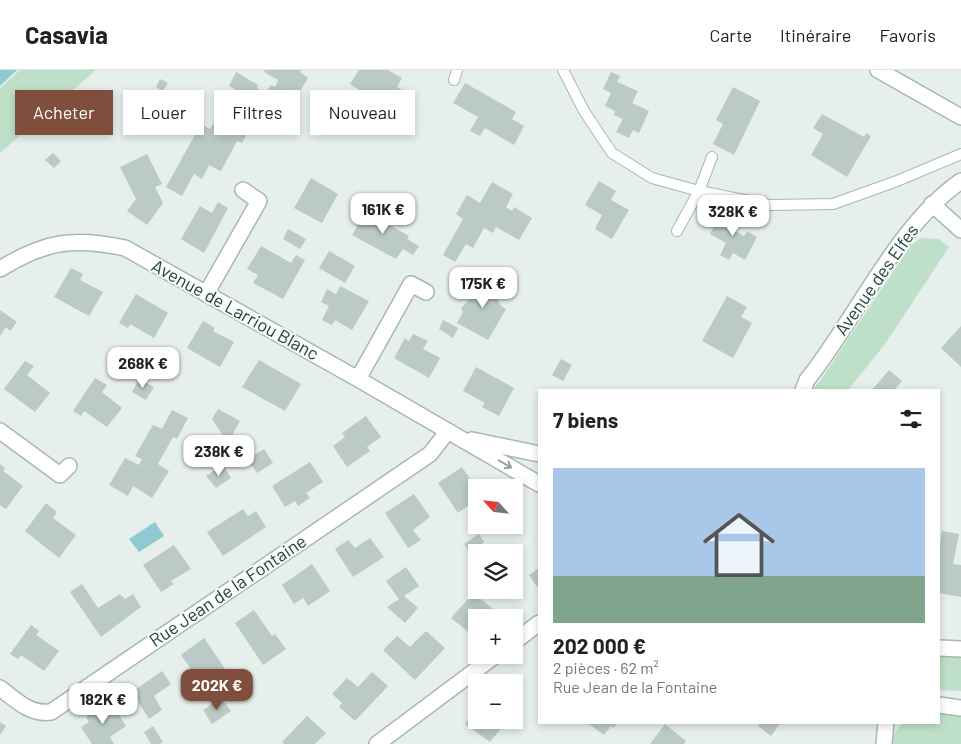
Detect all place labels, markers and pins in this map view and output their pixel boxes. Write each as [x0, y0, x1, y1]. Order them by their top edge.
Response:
pin: 161K € [342, 192, 424, 235]
pin: 328K € [692, 194, 774, 237]
pin: 175K € [442, 266, 524, 309]
pin: 268K € [102, 346, 184, 389]
pin: 238K € [178, 434, 260, 477]
pin: 202K € [176, 668, 258, 711]
pin: 182K € [62, 682, 144, 725]

